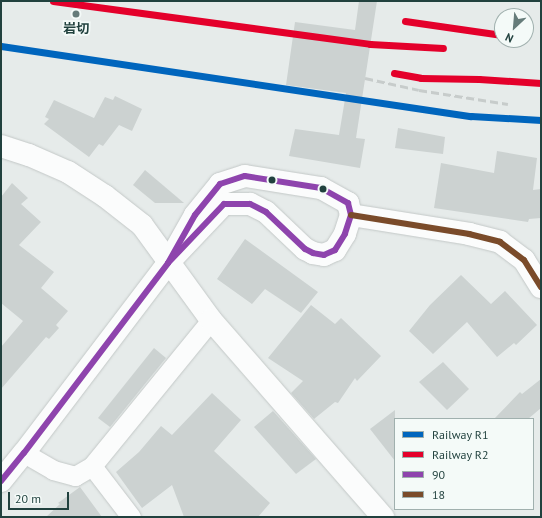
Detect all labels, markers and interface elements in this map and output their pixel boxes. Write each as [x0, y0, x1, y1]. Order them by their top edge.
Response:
marker: 岩切 [70, 8, 82, 20]
north arrow [494, 8, 534, 48]
place label: 岩切 [63, 21, 89, 37]
text: N [503, 30, 516, 46]
unlabelled marker [267, 175, 277, 185]
unlabelled marker [318, 184, 328, 194]
legend [394, 418, 534, 510]
text: Railway R1 [432, 427, 489, 442]
text: Railway R2 [432, 447, 489, 462]
text: 90 [432, 467, 445, 482]
scale bar [10, 484, 71, 510]
text: 18 [432, 487, 445, 502]
text: 20 m [15, 491, 41, 506]

